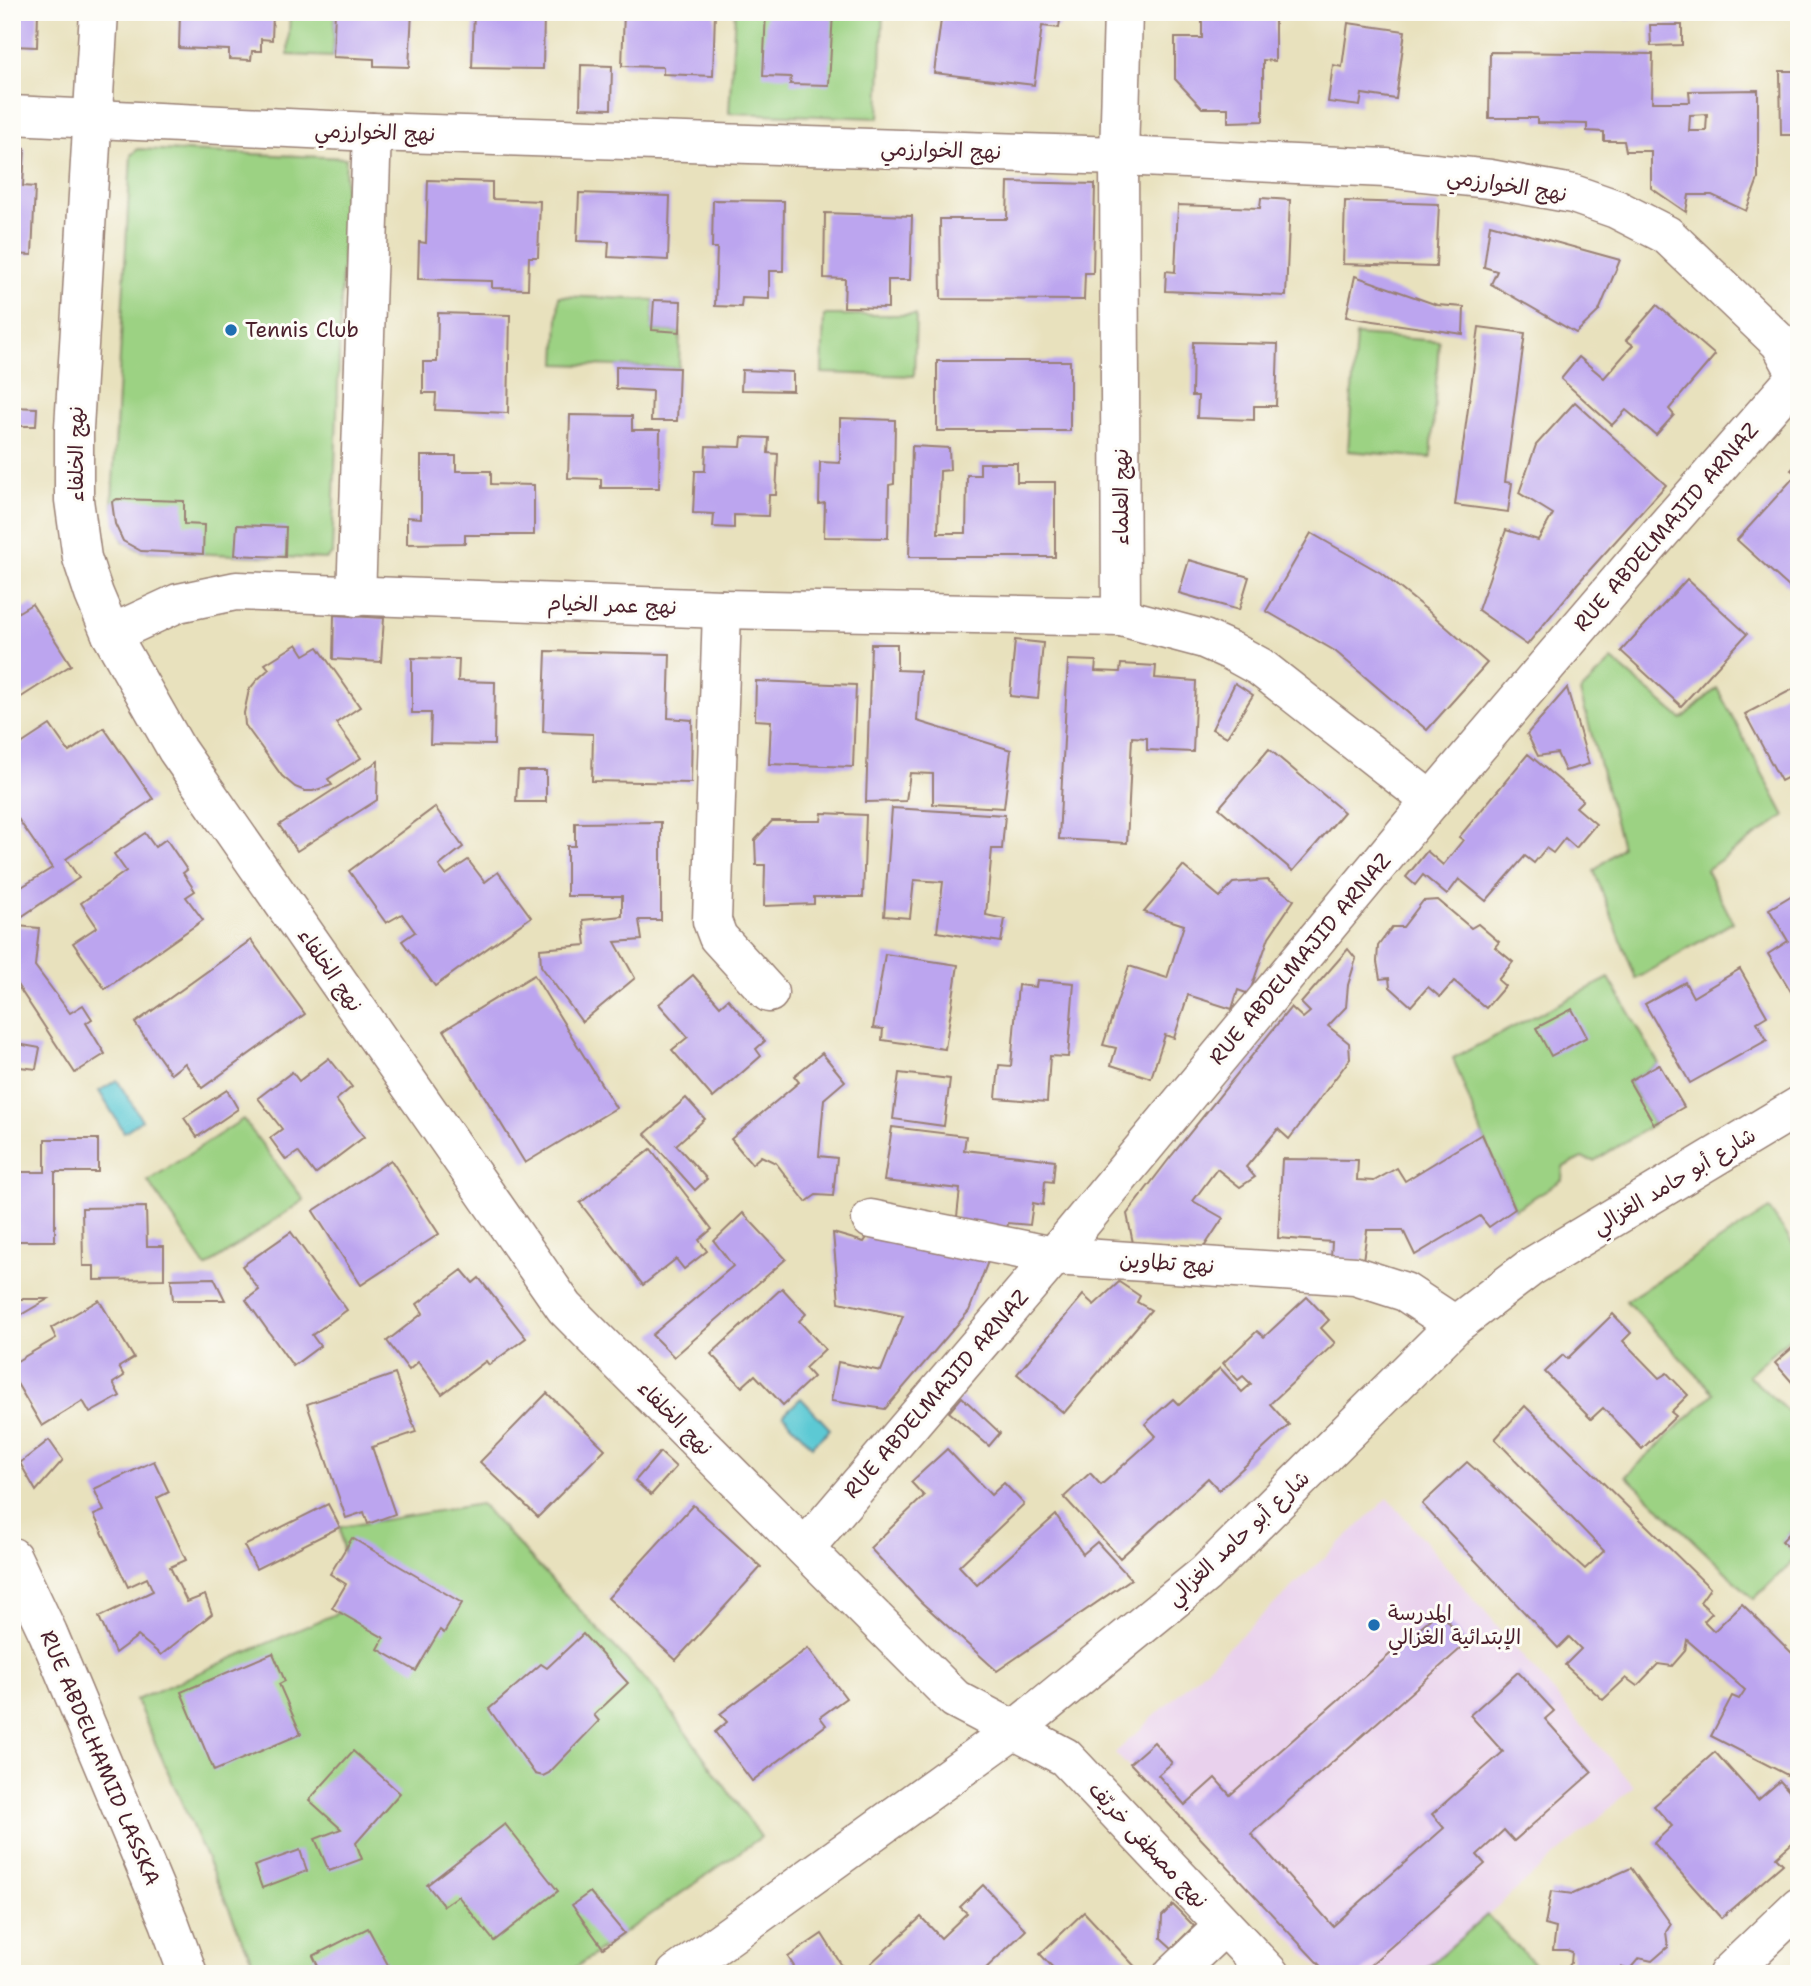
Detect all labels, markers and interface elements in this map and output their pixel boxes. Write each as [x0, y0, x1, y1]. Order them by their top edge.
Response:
street label: نهج الخوارزمي [314, 116, 436, 153]
street label: نهج الخوارزمي [880, 134, 1002, 171]
street label: نهج الخوارزمي [1444, 162, 1569, 213]
place label: Tennis Club [245, 316, 359, 344]
marker: Tennis Club [223, 322, 239, 338]
street label: نهج الخلفاء [62, 406, 90, 502]
street label: RUE ABDELMAJID ARNAZ [1567, 416, 1765, 637]
street label: نهج العلماء [1107, 449, 1135, 545]
street label: نهج عمر الخيام [547, 589, 677, 623]
street label: RUE ABDELMAJID ARNAZ [1203, 847, 1397, 1071]
street label: نهج الخلفاء [291, 923, 369, 1017]
street label: شارع أبو حامد الغزالي [1587, 1121, 1764, 1245]
street label: نهج تطاوين [1119, 1246, 1215, 1280]
street label: RUE ABDELMAJID ARNAZ [837, 1283, 1035, 1504]
street label: نهج الخلفاء [631, 1374, 719, 1462]
street label: شارع أبو حامد الغزالي [1160, 1464, 1319, 1615]
place label: المدرسة الإبتدائية الغزالي [1388, 1599, 1521, 1656]
marker: المدرسة الإبتدائية الغزالي [1366, 1617, 1382, 1633]
street label: RUE ABDELHAMID LASSKA [33, 1626, 167, 1890]
street label: نهج مصطفى خريّف [1082, 1776, 1214, 1914]

